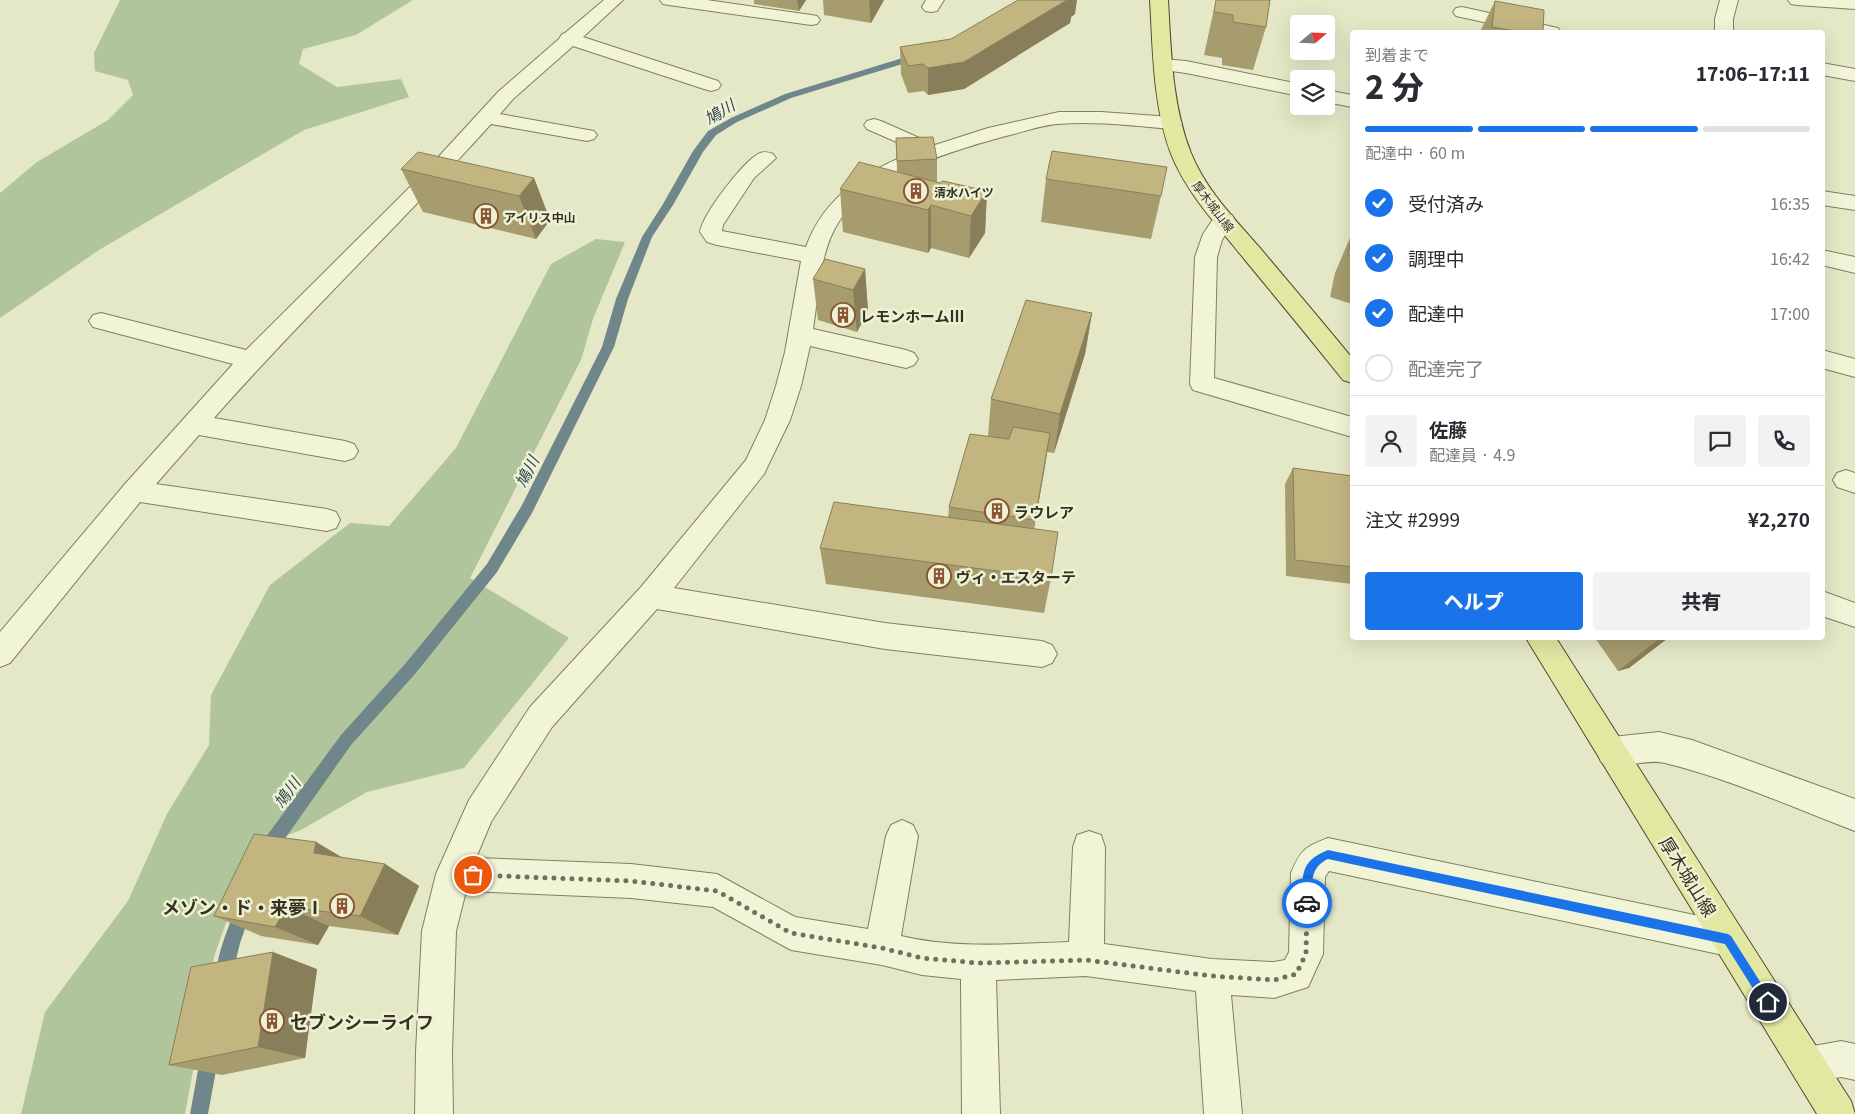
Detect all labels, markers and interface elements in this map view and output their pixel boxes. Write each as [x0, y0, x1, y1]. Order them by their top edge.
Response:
north arrow [1290, 15, 1335, 60]
map controls [1290, 15, 1335, 115]
text: 到着まで [1365, 42, 1429, 66]
text: 17:06–17:11 [1696, 59, 1810, 86]
text: 2 分 [1365, 62, 1423, 108]
button: layers [1290, 70, 1335, 115]
water label: 鳩川 [699, 91, 741, 130]
text: 配達中 · 60 m [1365, 140, 1465, 164]
street label: 厚木城山線 [1189, 177, 1239, 235]
building icon: 清水ハイツ [903, 178, 929, 204]
place label: 清水ハイツ [934, 183, 994, 200]
icon: check [1365, 189, 1393, 217]
text: 受付済み [1408, 189, 1484, 216]
text: 16:35 [1770, 191, 1810, 215]
building icon: アイリス中山 [473, 203, 499, 229]
place label: アイリス中山 [504, 208, 575, 225]
icon: check [1365, 244, 1393, 272]
text: 調理中 [1408, 244, 1465, 271]
text: 16:42 [1770, 246, 1810, 270]
icon: check [1365, 299, 1393, 327]
text: 配達中 [1408, 299, 1465, 326]
text: 17:00 [1770, 301, 1810, 325]
building icon: レモンホームⅢ [830, 302, 856, 328]
place label: レモンホームⅢ [860, 305, 965, 326]
text: 配達完了 [1408, 354, 1484, 381]
button: person [1365, 415, 1417, 467]
text: 佐藤 [1429, 415, 1467, 442]
button: chat [1694, 415, 1746, 467]
button: phone [1758, 415, 1810, 467]
text: 配達員 · 4.9 [1429, 442, 1515, 466]
water label: 鳩川 [508, 450, 545, 491]
building icon: ラウレア [984, 498, 1010, 524]
place label: ラウレア [1014, 501, 1074, 522]
text: 注文 #2999 [1365, 505, 1460, 532]
text: ¥2,270 [1748, 505, 1810, 532]
building icon: ヴィ・エスターテ [926, 563, 952, 589]
place label: ヴィ・エスターテ [956, 566, 1076, 587]
button: ヘルプ [1365, 572, 1583, 630]
button: 共有 [1593, 572, 1810, 630]
water label: 鳩川 [267, 770, 306, 812]
street label: 厚木城山線 [1654, 831, 1724, 921]
pin [452, 854, 494, 896]
icon: bag [459, 861, 487, 889]
courier [1282, 878, 1332, 928]
icon: car [1293, 889, 1321, 917]
place label: メゾン・ド・来夢Ⅰ [162, 893, 324, 919]
building icon: メゾン・ド・来夢Ⅰ [329, 893, 355, 919]
pin [1747, 981, 1789, 1023]
icon: home [1754, 988, 1782, 1016]
building icon: セブンシーライフ [259, 1008, 285, 1034]
place label: セブンシーライフ [290, 1008, 434, 1034]

